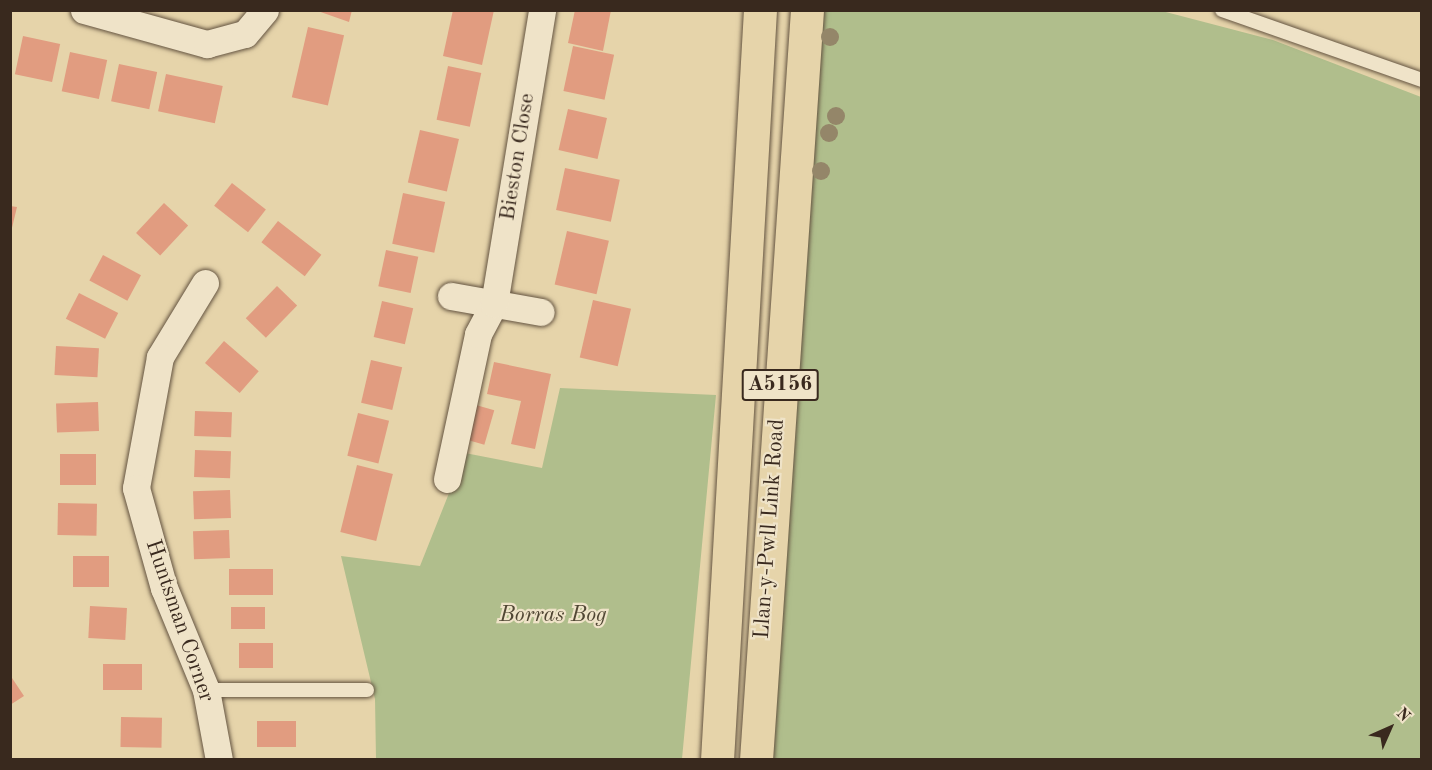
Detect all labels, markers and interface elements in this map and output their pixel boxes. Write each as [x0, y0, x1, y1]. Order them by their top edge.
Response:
street label: Bieston Close [495, 91, 541, 223]
road number: A5156 [741, 367, 819, 403]
street label: Llan-y-Pwll Link Road [749, 418, 791, 640]
street label: Huntsman Corner [139, 536, 219, 706]
park label: Borras Bog [499, 603, 607, 629]
north arrow [1360, 698, 1420, 758]
text: N [1393, 705, 1413, 725]

